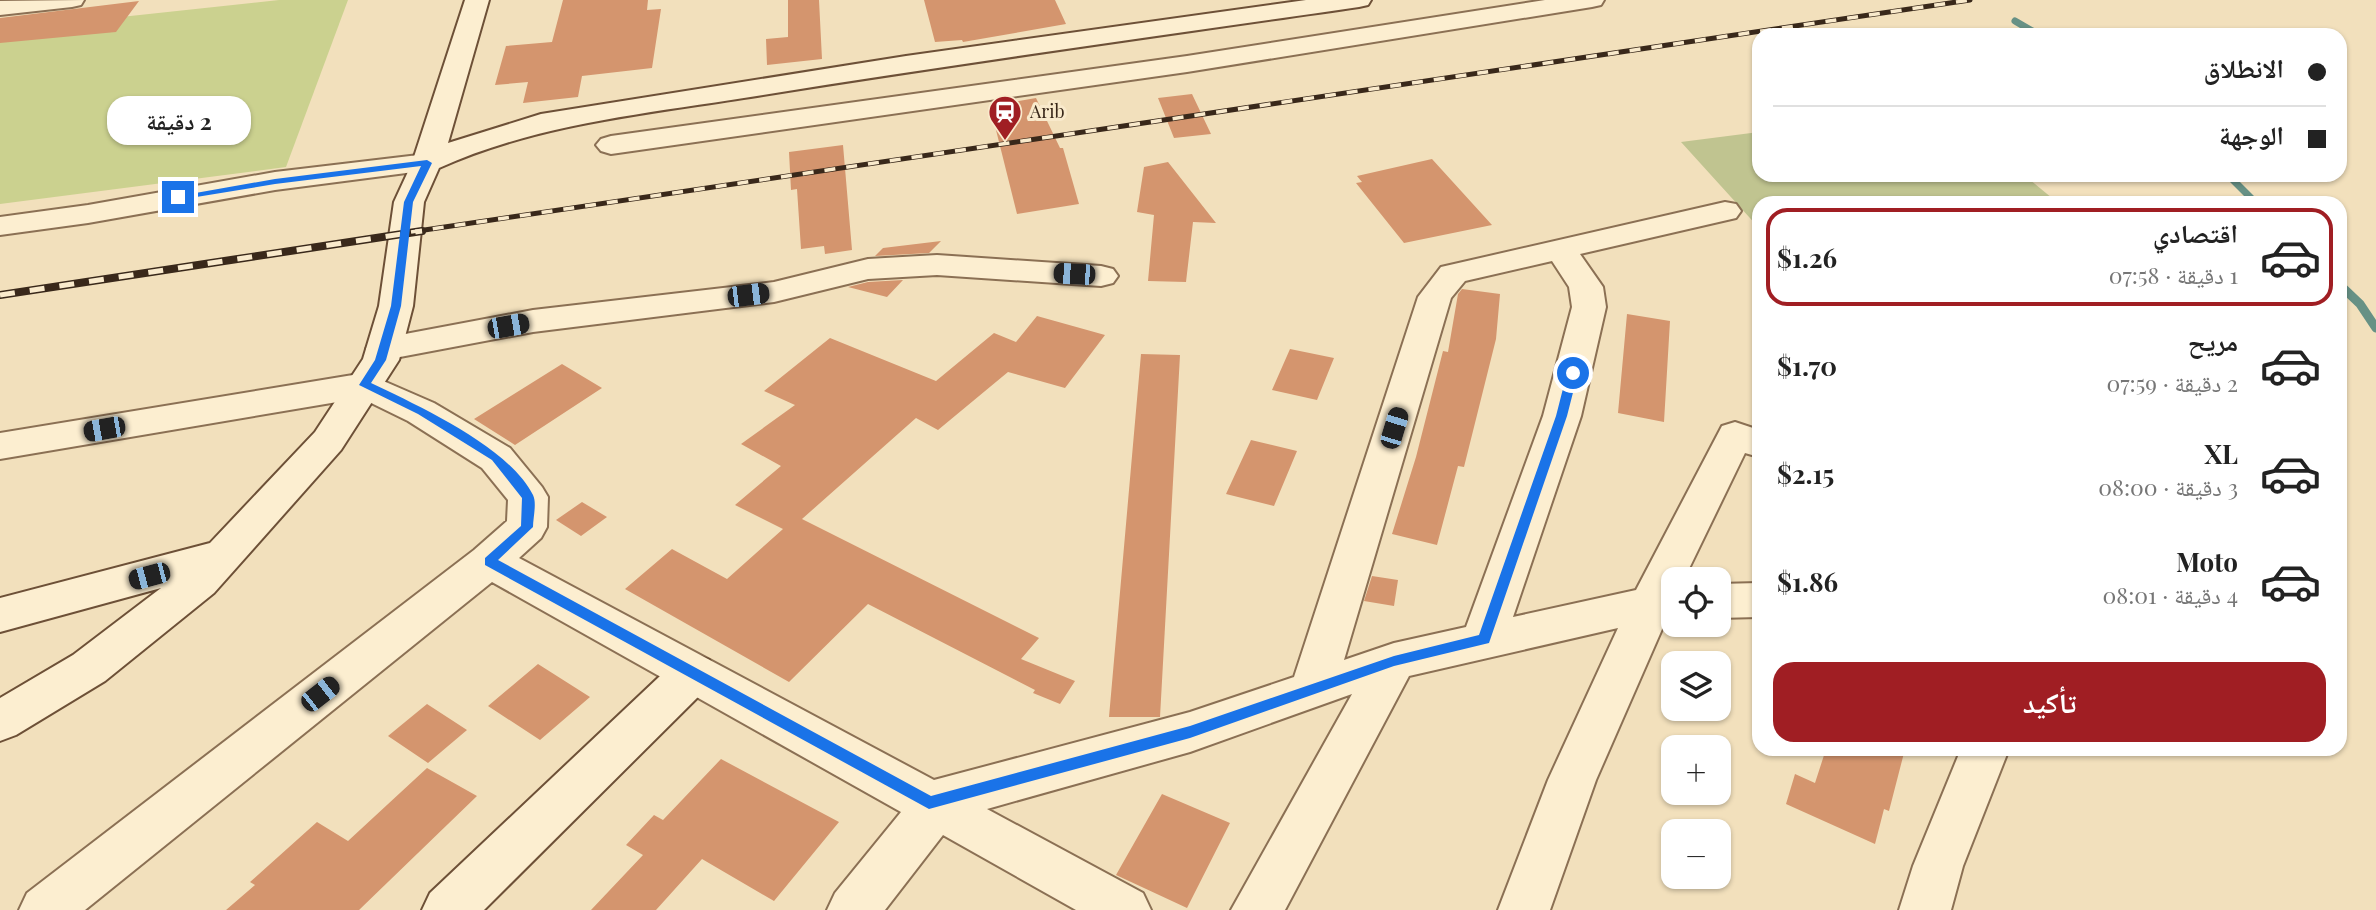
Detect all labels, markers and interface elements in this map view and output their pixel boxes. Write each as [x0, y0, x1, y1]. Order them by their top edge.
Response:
text: الانطلاق [2204, 50, 2284, 85]
station icon: Arib [986, 93, 1024, 142]
callout: 2 دقيقة [106, 96, 250, 144]
place label: Arib [1029, 99, 1065, 123]
text: 2 دقيقة [146, 105, 212, 136]
text: الوجهة [2219, 117, 2284, 152]
route end [162, 181, 194, 213]
text: اقتصادي [2153, 215, 2238, 250]
icon: car [2259, 226, 2322, 289]
text: $1.26 [1777, 240, 1837, 275]
text: 1 دقيقة · 07:58 [2109, 259, 2238, 290]
car [1053, 262, 1096, 286]
car [726, 282, 771, 308]
car [486, 312, 531, 340]
text: مريح [2188, 323, 2238, 358]
icon: car [2259, 334, 2322, 397]
text: $1.70 [1777, 348, 1837, 383]
route start [1557, 357, 1589, 389]
text: 2 دقيقة · 07:59 [2106, 367, 2238, 398]
car [1378, 405, 1411, 451]
car [82, 415, 127, 443]
text: XL [2204, 436, 2238, 471]
icon: car [2259, 442, 2322, 505]
text: $2.15 [1777, 456, 1834, 491]
text: 3 دقيقة · 08:00 [2098, 471, 2238, 502]
text: Moto [2176, 544, 2238, 579]
icon: car [2259, 550, 2322, 613]
car [126, 560, 173, 592]
text: $1.86 [1777, 564, 1838, 599]
map controls [1661, 567, 1731, 889]
button: locate [1661, 567, 1731, 637]
text: 4 دقيقة · 08:01 [2102, 579, 2238, 610]
button: layers [1661, 651, 1731, 721]
button: تأكيد [1773, 662, 2326, 742]
car [297, 673, 344, 715]
button: + [1661, 735, 1731, 805]
button: − [1661, 819, 1731, 889]

